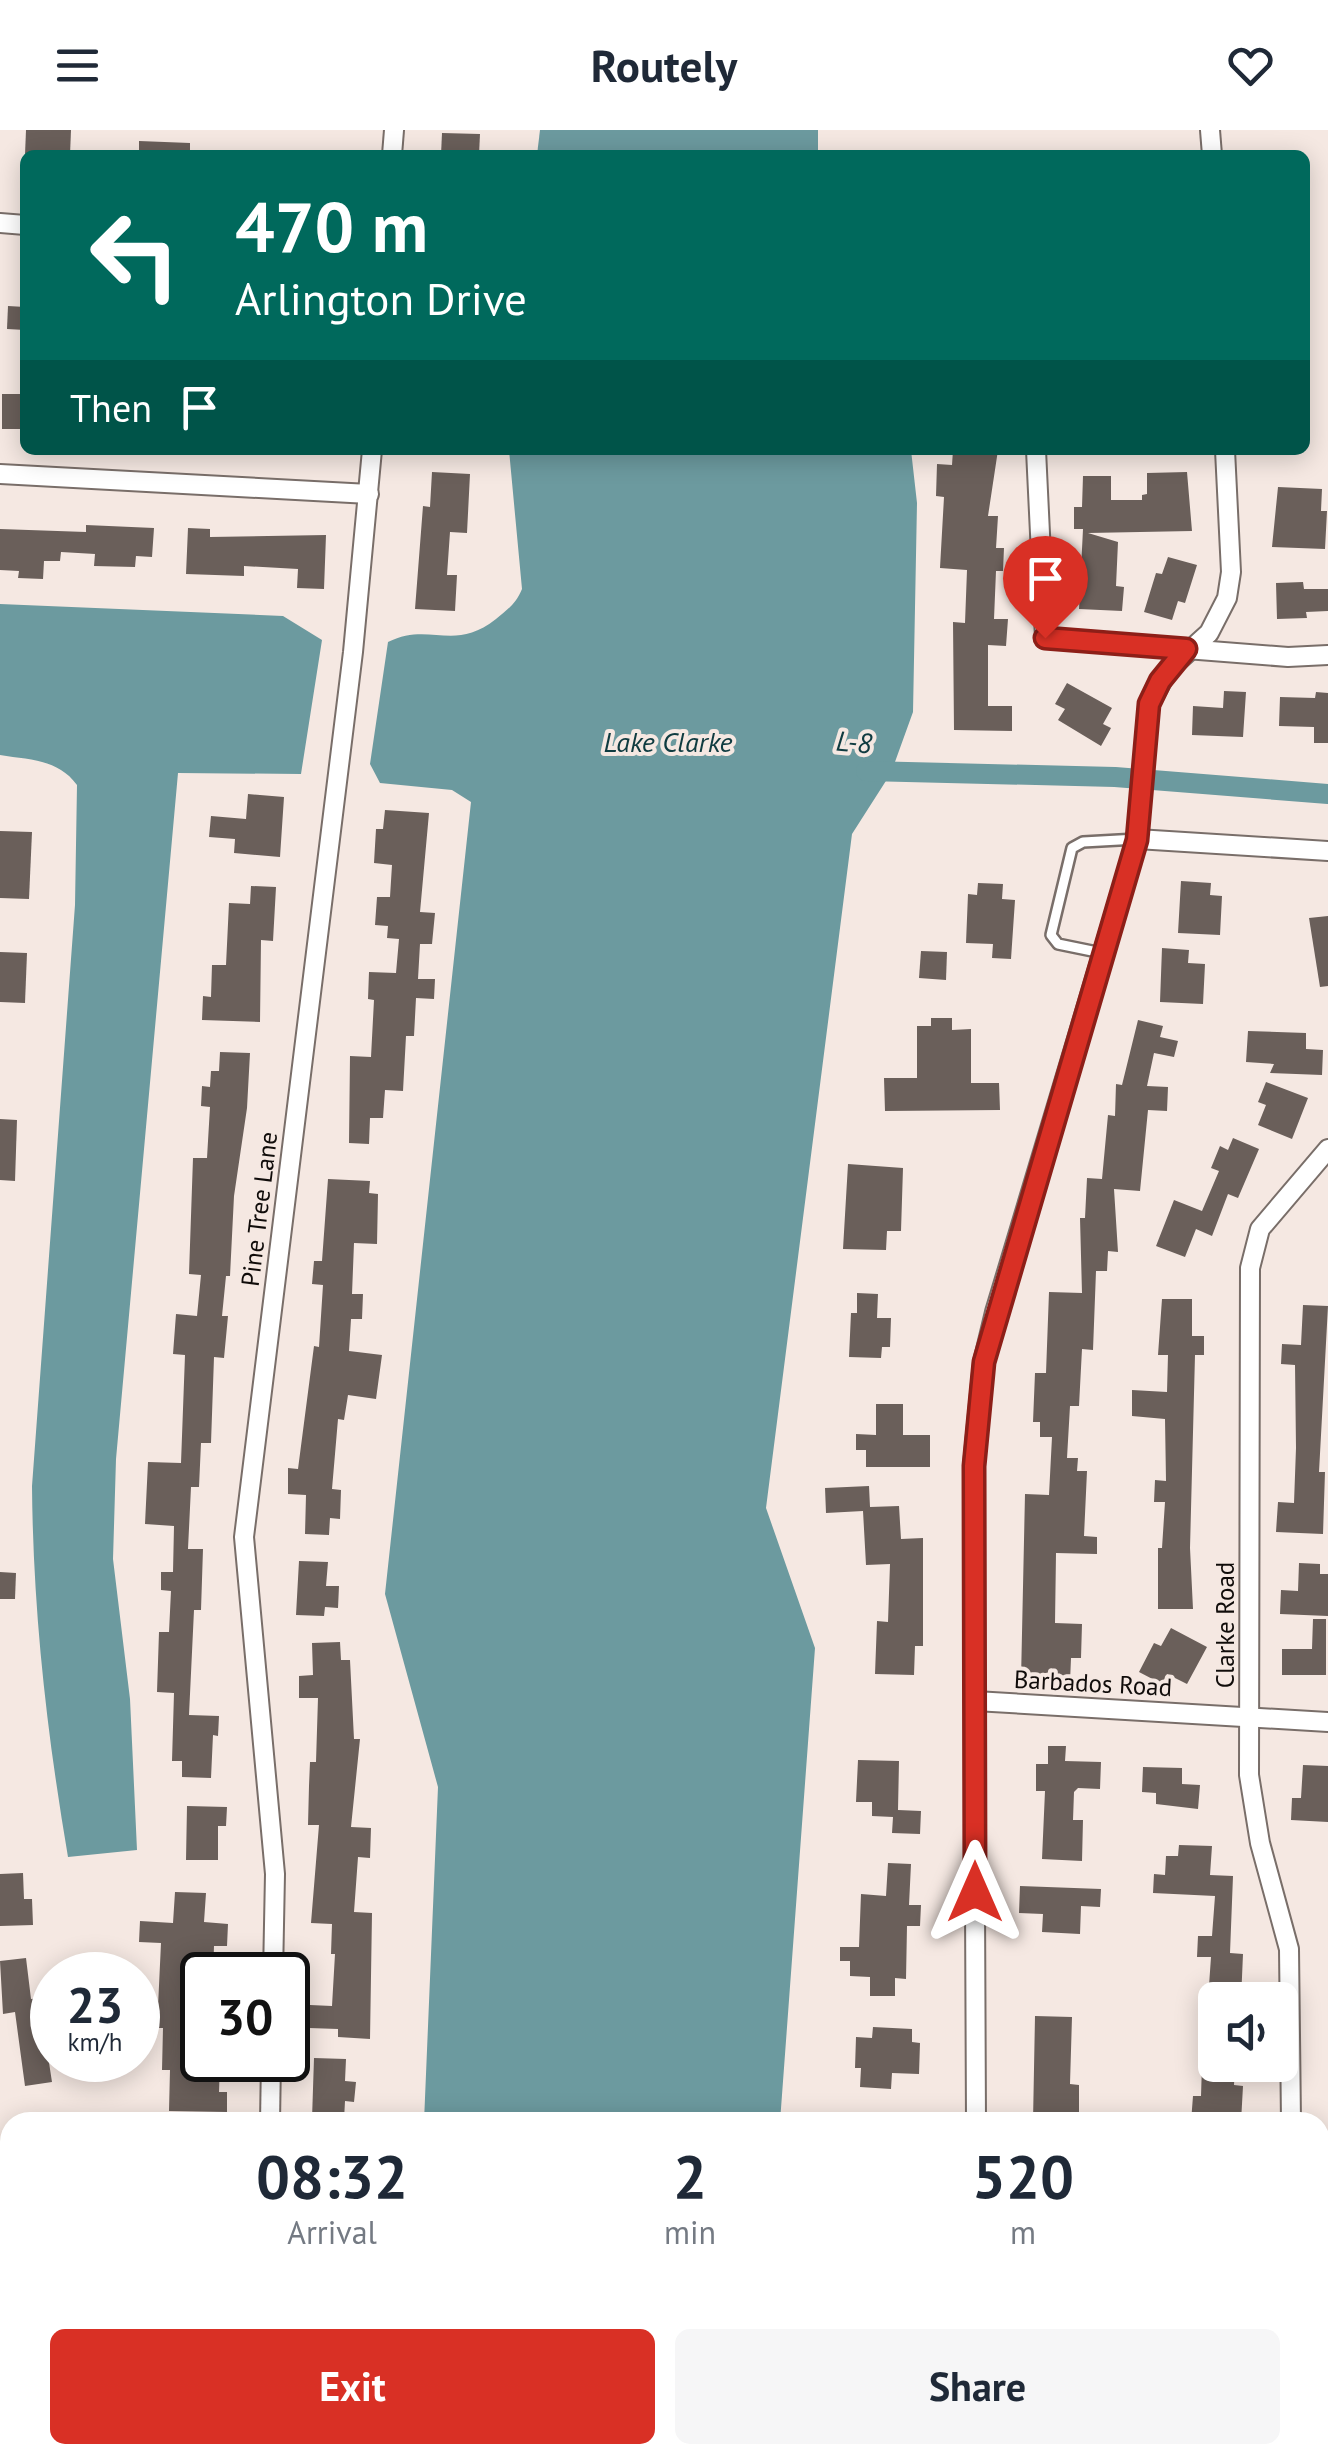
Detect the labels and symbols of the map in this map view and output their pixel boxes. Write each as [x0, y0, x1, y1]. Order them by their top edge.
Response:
pin [1003, 536, 1088, 639]
water label: L-8 [835, 722, 874, 762]
water label: Lake Clarke [603, 723, 733, 760]
street label: Pine Tree Lane [234, 1130, 284, 1288]
street label: Clarke Road [1209, 1562, 1241, 1688]
street label: Barbados Road [1013, 1663, 1173, 1703]
position arrow [923, 1840, 1027, 1944]
speed limit sign: 30 [180, 1952, 310, 2082]

